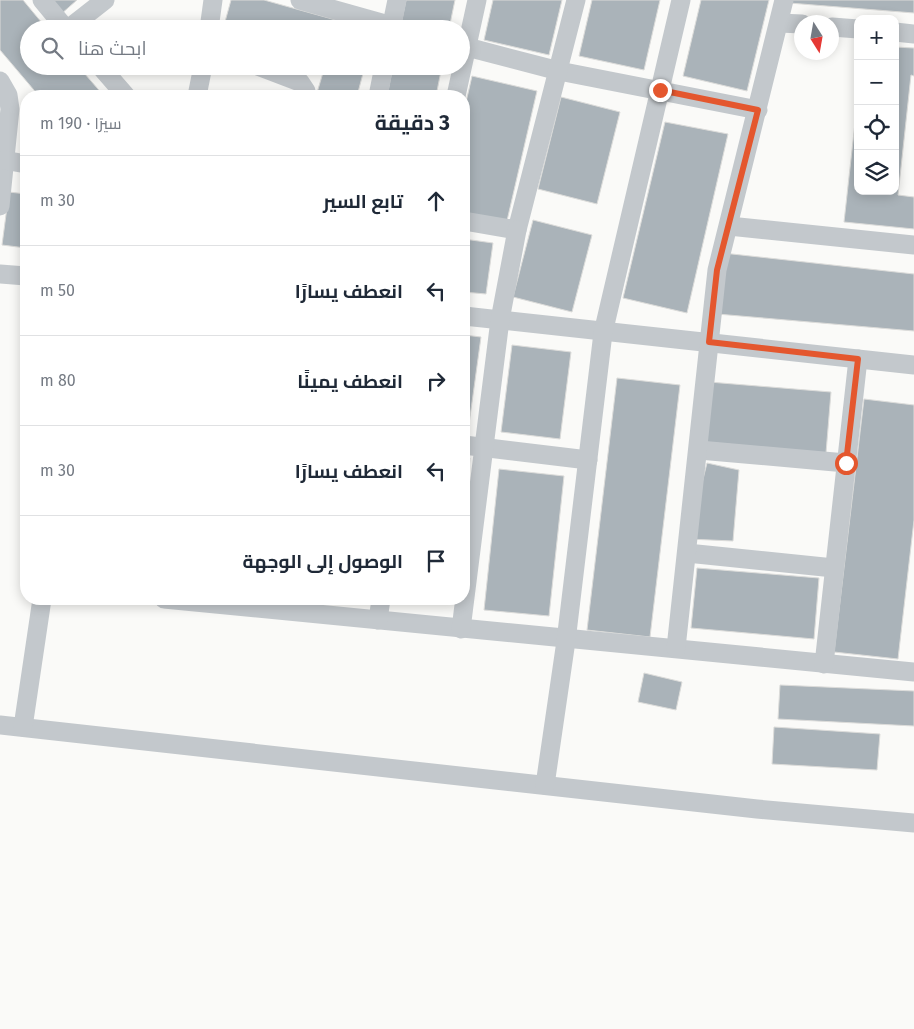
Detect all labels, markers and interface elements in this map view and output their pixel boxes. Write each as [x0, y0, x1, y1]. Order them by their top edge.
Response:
north arrow [794, 15, 839, 60]
map controls [854, 15, 899, 195]
button: + [854, 15, 899, 60]
search box [20, 20, 470, 75]
icon: search [38, 34, 66, 62]
text: ابحث هنا [78, 37, 147, 60]
button: − [854, 60, 899, 105]
route end [649, 79, 672, 102]
button: locate [854, 105, 899, 150]
text: 3 دقيقة [375, 110, 450, 136]
text: سيرًا · 190 m [40, 114, 122, 133]
button: layers [854, 150, 899, 195]
icon: ahead [422, 187, 450, 215]
text: تابع السير [323, 190, 403, 213]
text: 30 m [40, 191, 75, 210]
icon: left [422, 277, 450, 305]
text: انعطف يسارًا [295, 280, 403, 303]
text: 50 m [40, 281, 75, 300]
icon: right [422, 367, 450, 395]
text: انعطف يمينًا [297, 370, 403, 393]
text: 80 m [40, 371, 76, 390]
route start [835, 452, 858, 475]
icon: left [422, 457, 450, 485]
text: انعطف يسارًا [295, 460, 403, 483]
text: 30 m [40, 461, 75, 480]
icon: arrive [422, 547, 450, 575]
text: الوصول إلى الوجهة [243, 550, 403, 573]

